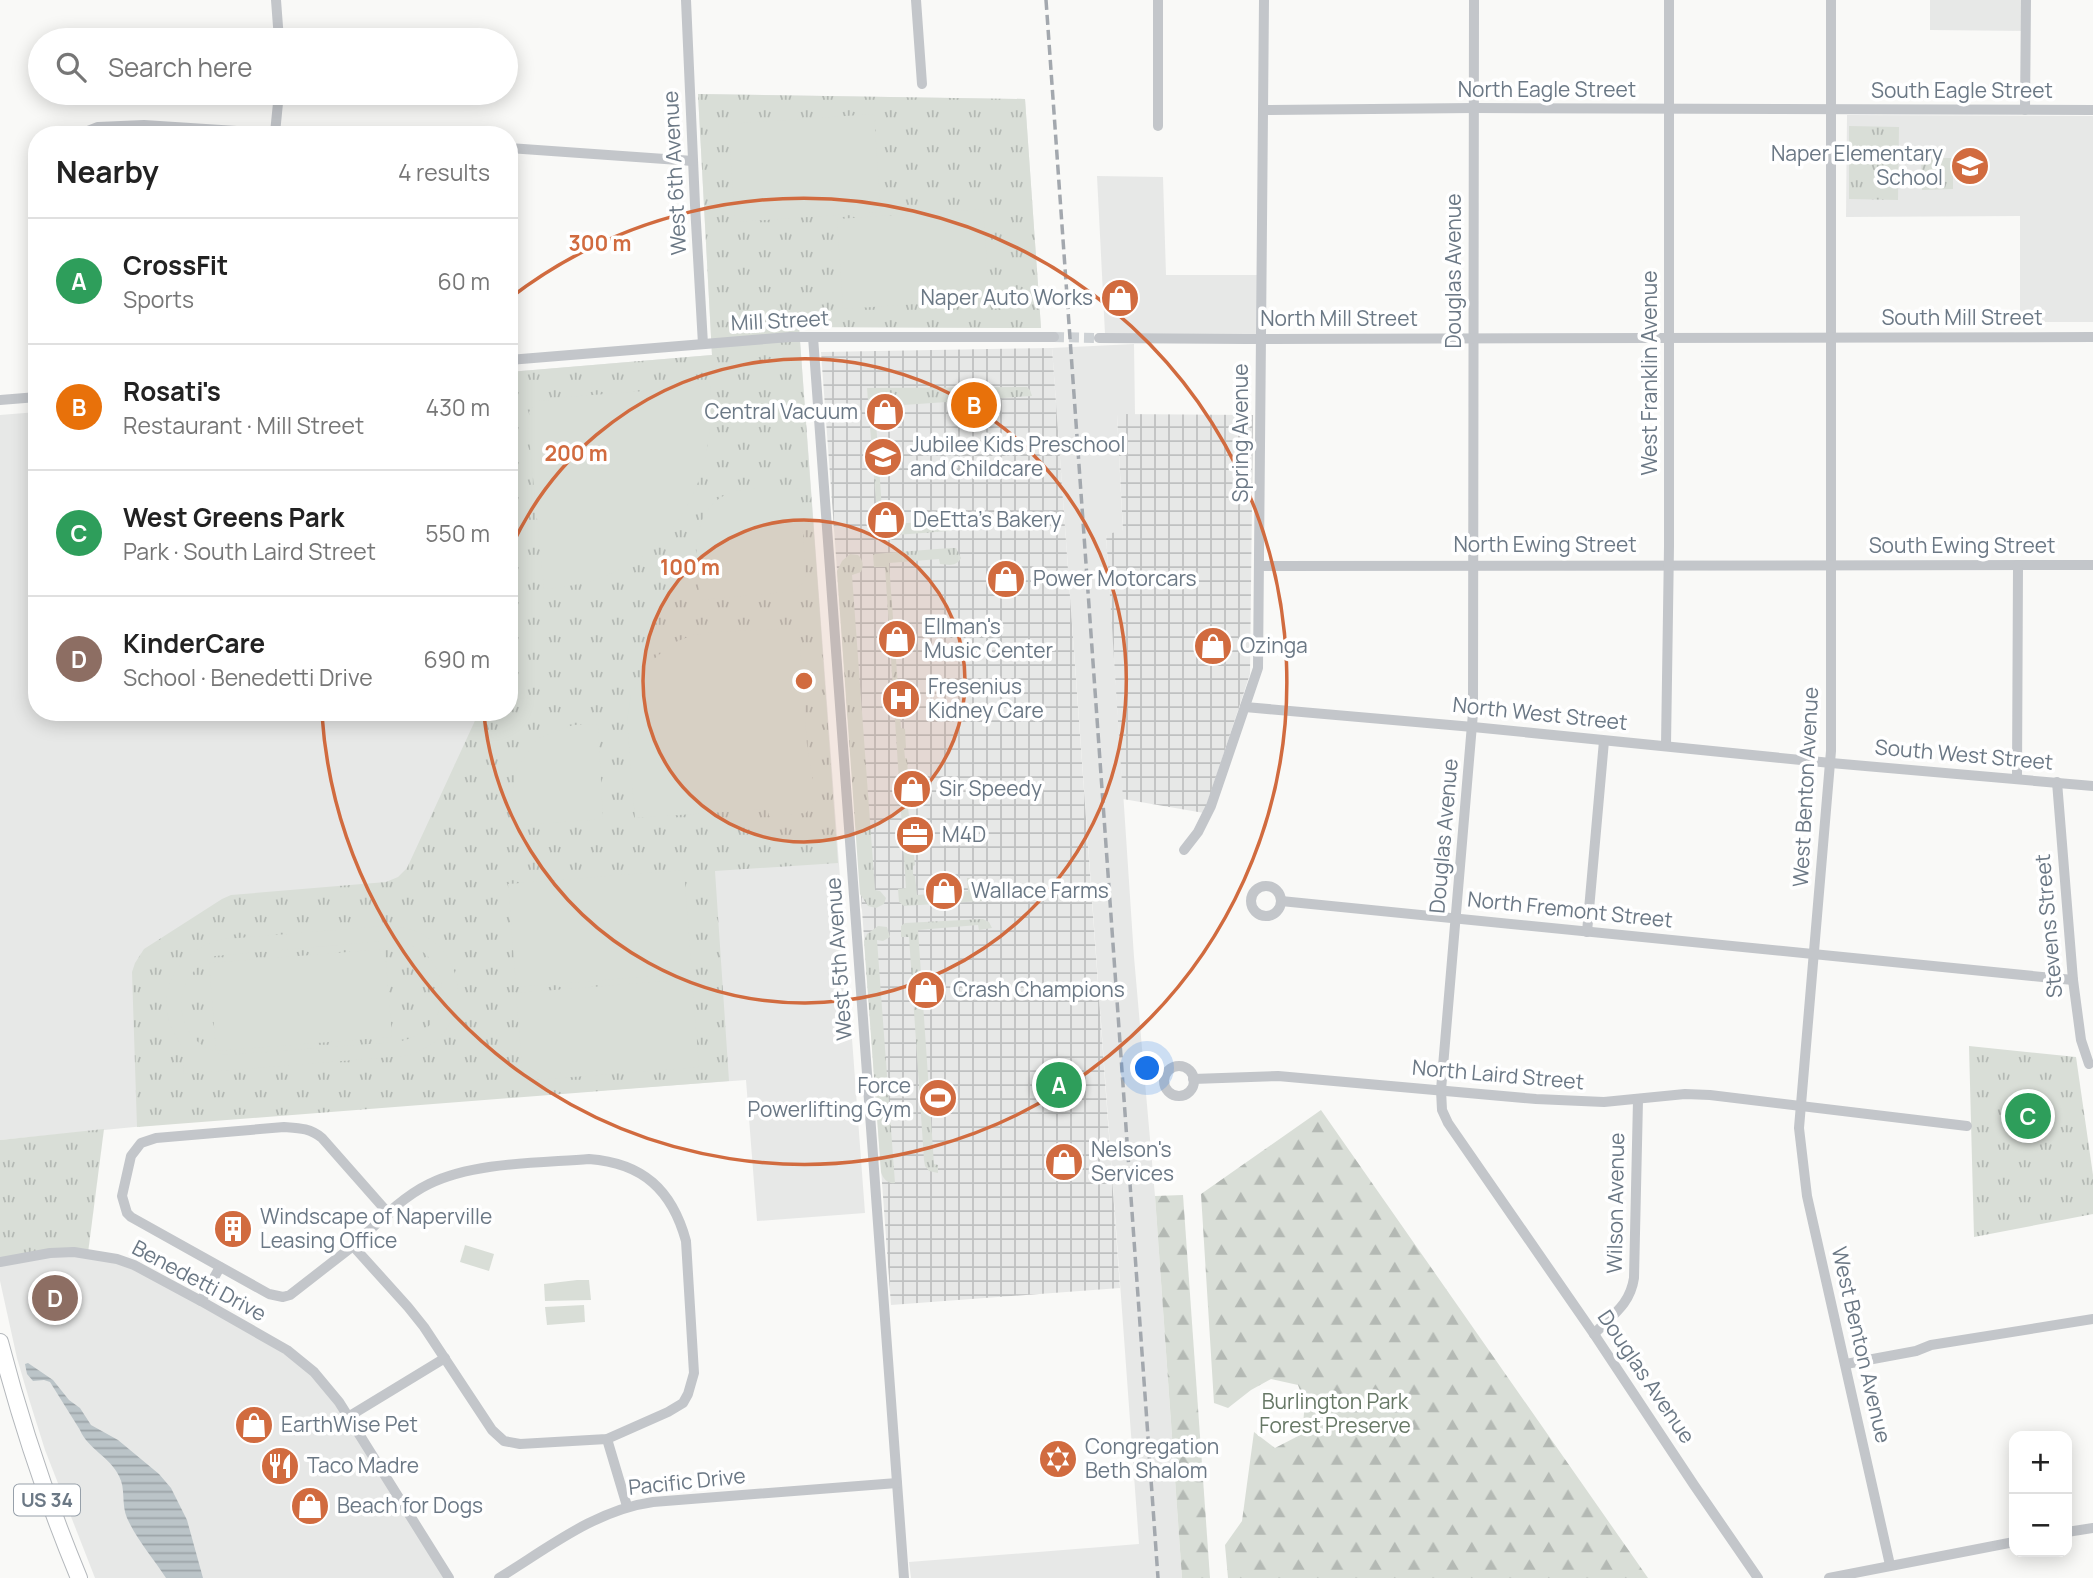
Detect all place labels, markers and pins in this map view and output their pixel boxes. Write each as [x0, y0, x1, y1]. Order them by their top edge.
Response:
place label: Naper Elementary School [1771, 139, 1943, 191]
school or university icon: Naper Elementary School [1949, 145, 1991, 187]
shop icon: Naper Auto Works [1099, 277, 1141, 319]
place label: Naper Auto Works [920, 283, 1093, 311]
pin: B [951, 379, 997, 431]
shop icon: Central Vacuum [864, 391, 906, 433]
place label: Central Vacuum [704, 397, 858, 425]
place label: Jubilee Kids Preschool and Childcare [910, 430, 1125, 482]
school or university icon: Jubilee Kids Preschool and Childcare [862, 436, 904, 478]
shop icon: DeEtta's Bakery [865, 499, 907, 541]
place label: DeEtta's Bakery [913, 505, 1062, 533]
shop icon: Power Motorcars [985, 558, 1027, 600]
place label: Power Motorcars [1033, 564, 1197, 592]
place label: Ellman's Music Center [924, 612, 1054, 664]
shop icon: Ellman's Music Center [876, 618, 918, 660]
shop icon: Ozinga [1192, 625, 1234, 667]
place label: Ozinga [1240, 631, 1308, 659]
centre of rings [792, 669, 816, 693]
place label: Fresenius Kidney Care [928, 672, 1044, 724]
hospital icon: Fresenius Kidney Care [880, 678, 922, 720]
shop icon: Sir Speedy [891, 768, 933, 810]
place label: Sir Speedy [939, 774, 1042, 802]
office icon: M4D [894, 814, 936, 856]
place label: M4D [942, 820, 986, 848]
shop icon: Wallace Farms [923, 870, 965, 912]
place label: Wallace Farms [971, 876, 1109, 904]
shop icon: Crash Champions [905, 969, 947, 1011]
place label: Crash Champions [953, 975, 1125, 1003]
pin: A [1036, 1059, 1082, 1111]
place label: Force Powerlifting Gym [747, 1071, 911, 1123]
sports icon: Force Powerlifting Gym [917, 1077, 959, 1119]
pin: C [2005, 1090, 2051, 1142]
place label: Nelson's Services [1091, 1135, 1174, 1187]
shop icon: Nelson's Services [1043, 1141, 1085, 1183]
place label: Windscape of Naperville Leasing Office [260, 1202, 492, 1254]
building icon: Windscape of Naperville Leasing Office [212, 1208, 254, 1250]
pin: D [32, 1272, 78, 1324]
shop icon: EarthWise Pet [233, 1404, 275, 1446]
place label: EarthWise Pet [281, 1410, 418, 1438]
place label: Congregation Beth Shalom [1085, 1432, 1219, 1484]
synagogue icon: Congregation Beth Shalom [1037, 1438, 1079, 1480]
restaurant icon: Taco Madre [259, 1445, 301, 1487]
place label: Taco Madre [307, 1451, 419, 1479]
shop icon: Beach for Dogs [289, 1485, 331, 1527]
place label: Beach for Dogs [337, 1491, 483, 1519]

